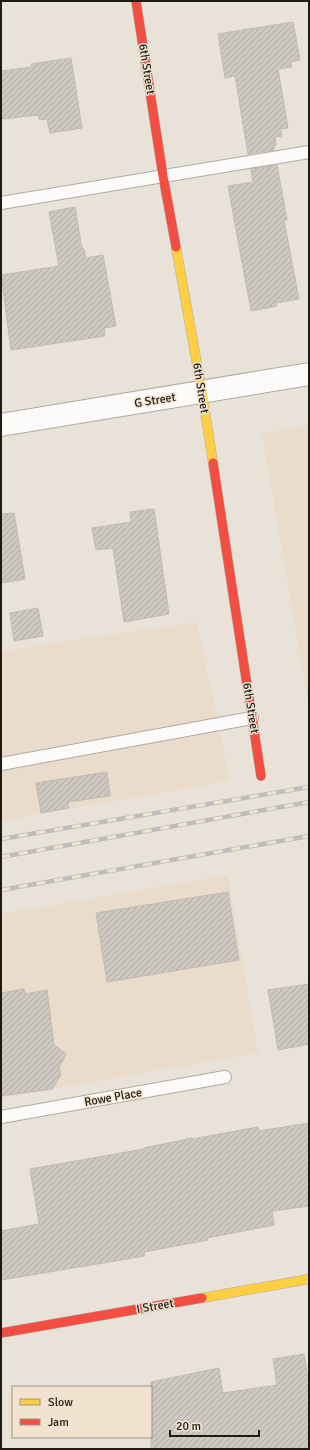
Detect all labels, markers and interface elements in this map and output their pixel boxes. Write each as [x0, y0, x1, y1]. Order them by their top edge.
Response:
street label: 6th Street [135, 43, 158, 95]
street label: 6th Street [189, 362, 212, 414]
street label: G Street [133, 390, 177, 411]
street label: 6th Street [239, 682, 262, 734]
street label: Rowe Place [83, 1085, 143, 1110]
street label: I Street [135, 1296, 175, 1317]
legend [12, 1386, 152, 1438]
text: Slow [48, 1395, 73, 1410]
scale bar [170, 1412, 259, 1438]
text: Jam [48, 1415, 69, 1430]
text: 20 m [176, 1419, 201, 1434]

